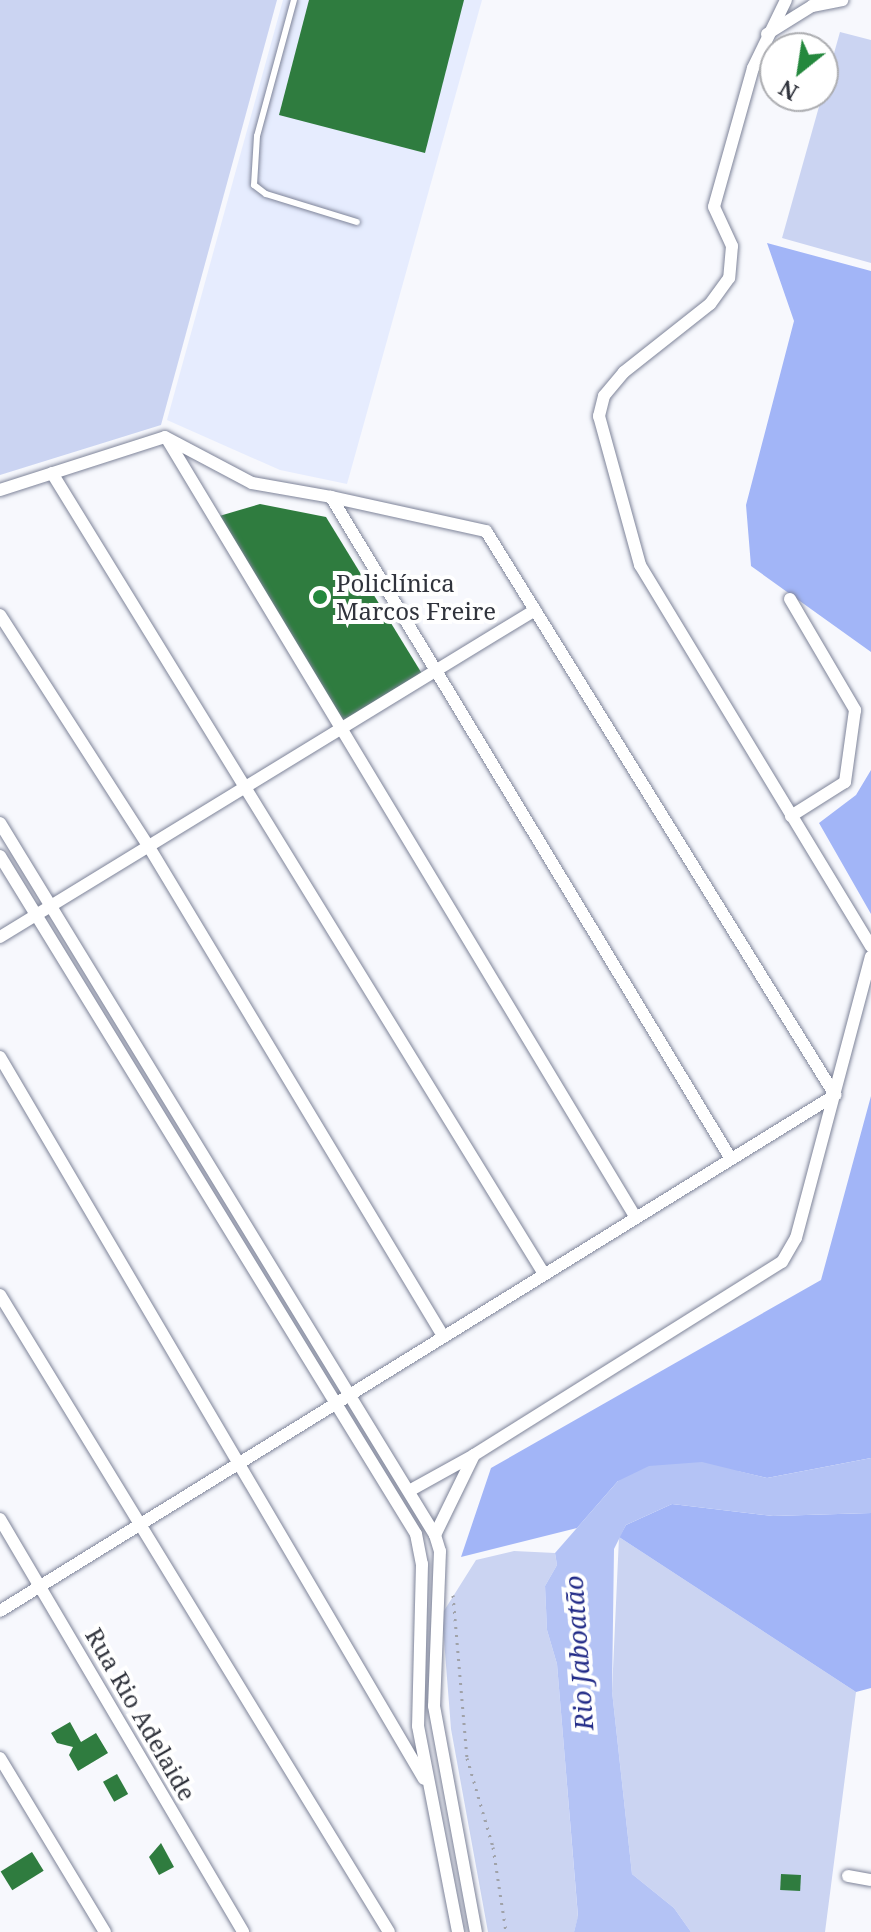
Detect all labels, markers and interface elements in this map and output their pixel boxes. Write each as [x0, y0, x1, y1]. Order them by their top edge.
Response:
north arrow [759, 32, 839, 112]
text: N [773, 74, 803, 108]
place label: Policlínica Marcos Freire [336, 569, 496, 625]
marker: Policlínica Marcos Freire [311, 588, 329, 606]
water label: Rio Jaboatão [558, 1574, 600, 1732]
street label: Rua Rio Adelaide [80, 1623, 202, 1805]

